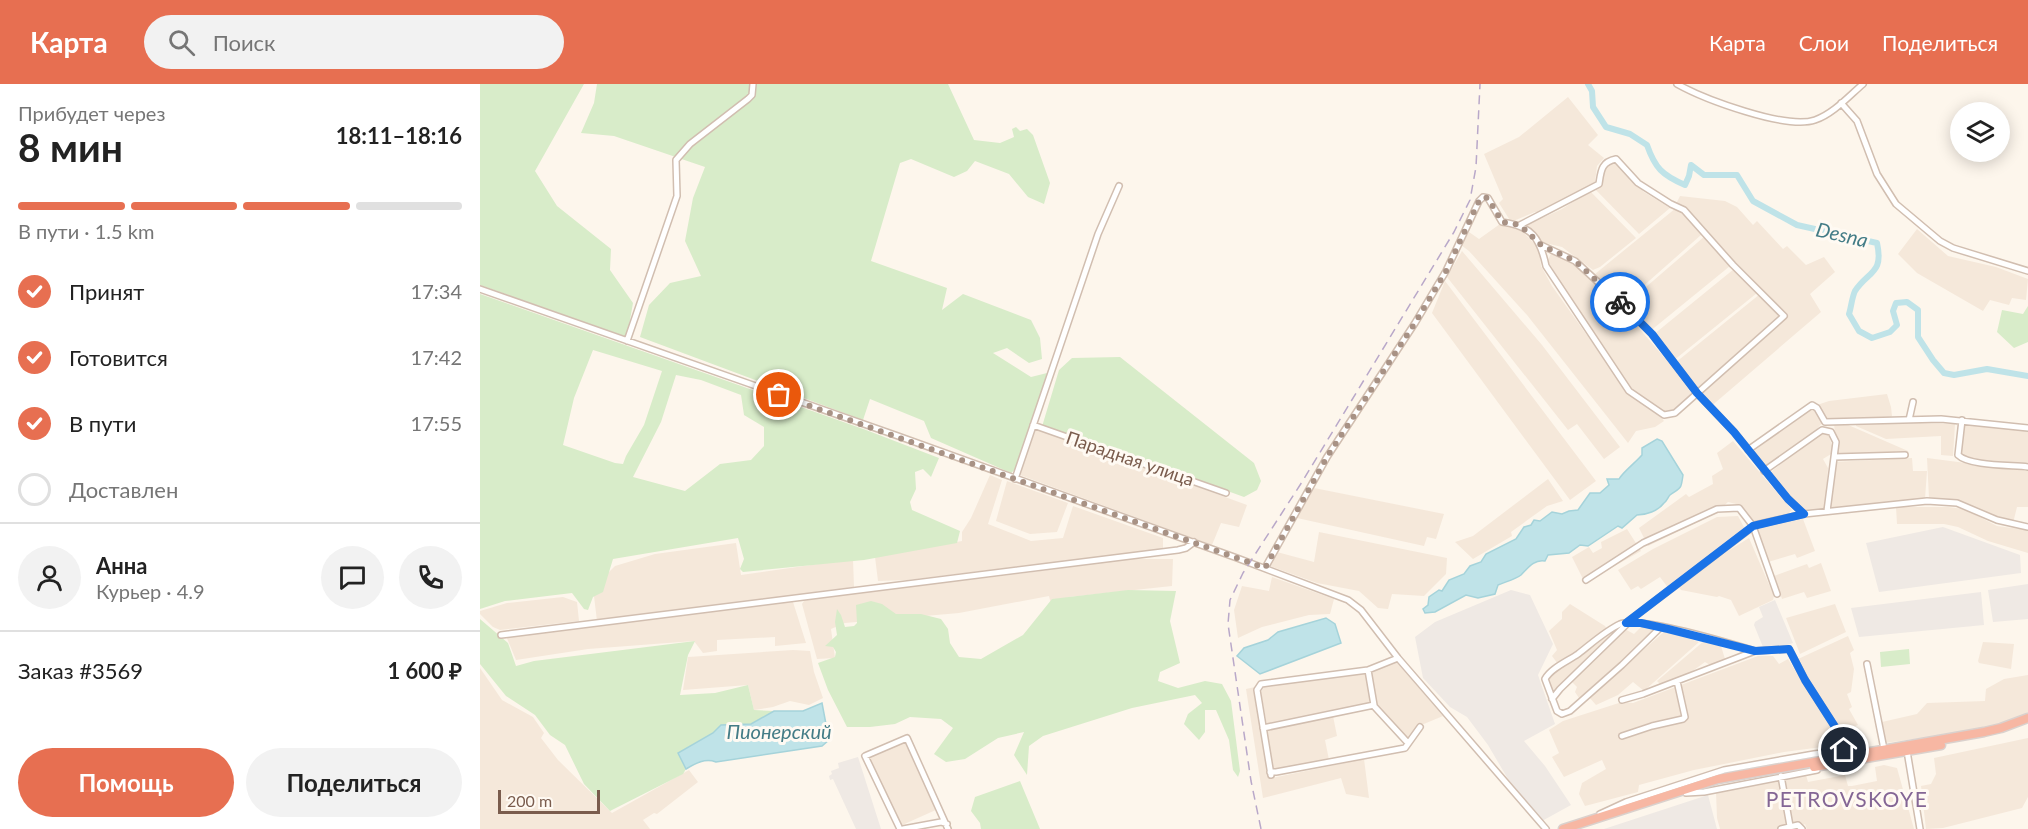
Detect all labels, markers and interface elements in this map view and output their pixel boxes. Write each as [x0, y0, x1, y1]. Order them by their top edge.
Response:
search box [144, 15, 564, 69]
text: Карта [30, 25, 108, 59]
icon: search [165, 26, 198, 59]
text: Поиск [213, 29, 276, 56]
text: Карта [1709, 30, 1766, 55]
text: Слои [1799, 30, 1849, 55]
text: Поделиться [1882, 30, 1998, 55]
text: Прибудет через [18, 101, 165, 125]
map controls [1950, 102, 2010, 162]
button: layers [1950, 102, 2010, 162]
text: 18:11–18:16 [336, 122, 462, 149]
text: 8 мин [18, 124, 123, 170]
water label: Desna [1814, 216, 1870, 252]
text: В пути · 1.5 km [18, 219, 154, 243]
courier [1590, 272, 1650, 332]
icon: check [18, 275, 51, 308]
text: Принят [69, 278, 144, 305]
text: 17:34 [411, 279, 462, 303]
icon: bike [1604, 286, 1637, 319]
icon: check [18, 341, 51, 374]
text: Готовится [69, 344, 168, 371]
text: 17:42 [411, 345, 462, 369]
pin [753, 369, 804, 420]
icon: bag [762, 378, 795, 411]
icon: check [18, 407, 51, 440]
text: В пути [69, 410, 136, 437]
text: 17:55 [411, 411, 462, 435]
street label: Парадная улица [1063, 426, 1197, 490]
text: Доставлен [69, 476, 178, 503]
button: person [18, 546, 81, 609]
button: chat [321, 546, 384, 609]
button: phone [399, 546, 462, 609]
text: Анна [96, 552, 147, 579]
text: Курьер · 4.9 [96, 579, 205, 603]
text: Заказ #3569 [18, 657, 143, 684]
text: 1 600 ₽ [387, 657, 462, 684]
water label: Пионерский [726, 719, 832, 743]
pin [1818, 724, 1869, 775]
icon: home [1827, 733, 1860, 766]
button: Помощь [18, 748, 234, 817]
button: Поделиться [246, 748, 462, 817]
district label: PETROVSKOYE [1766, 786, 1928, 811]
scale bar [498, 787, 600, 814]
text: 200 m [507, 791, 552, 810]

